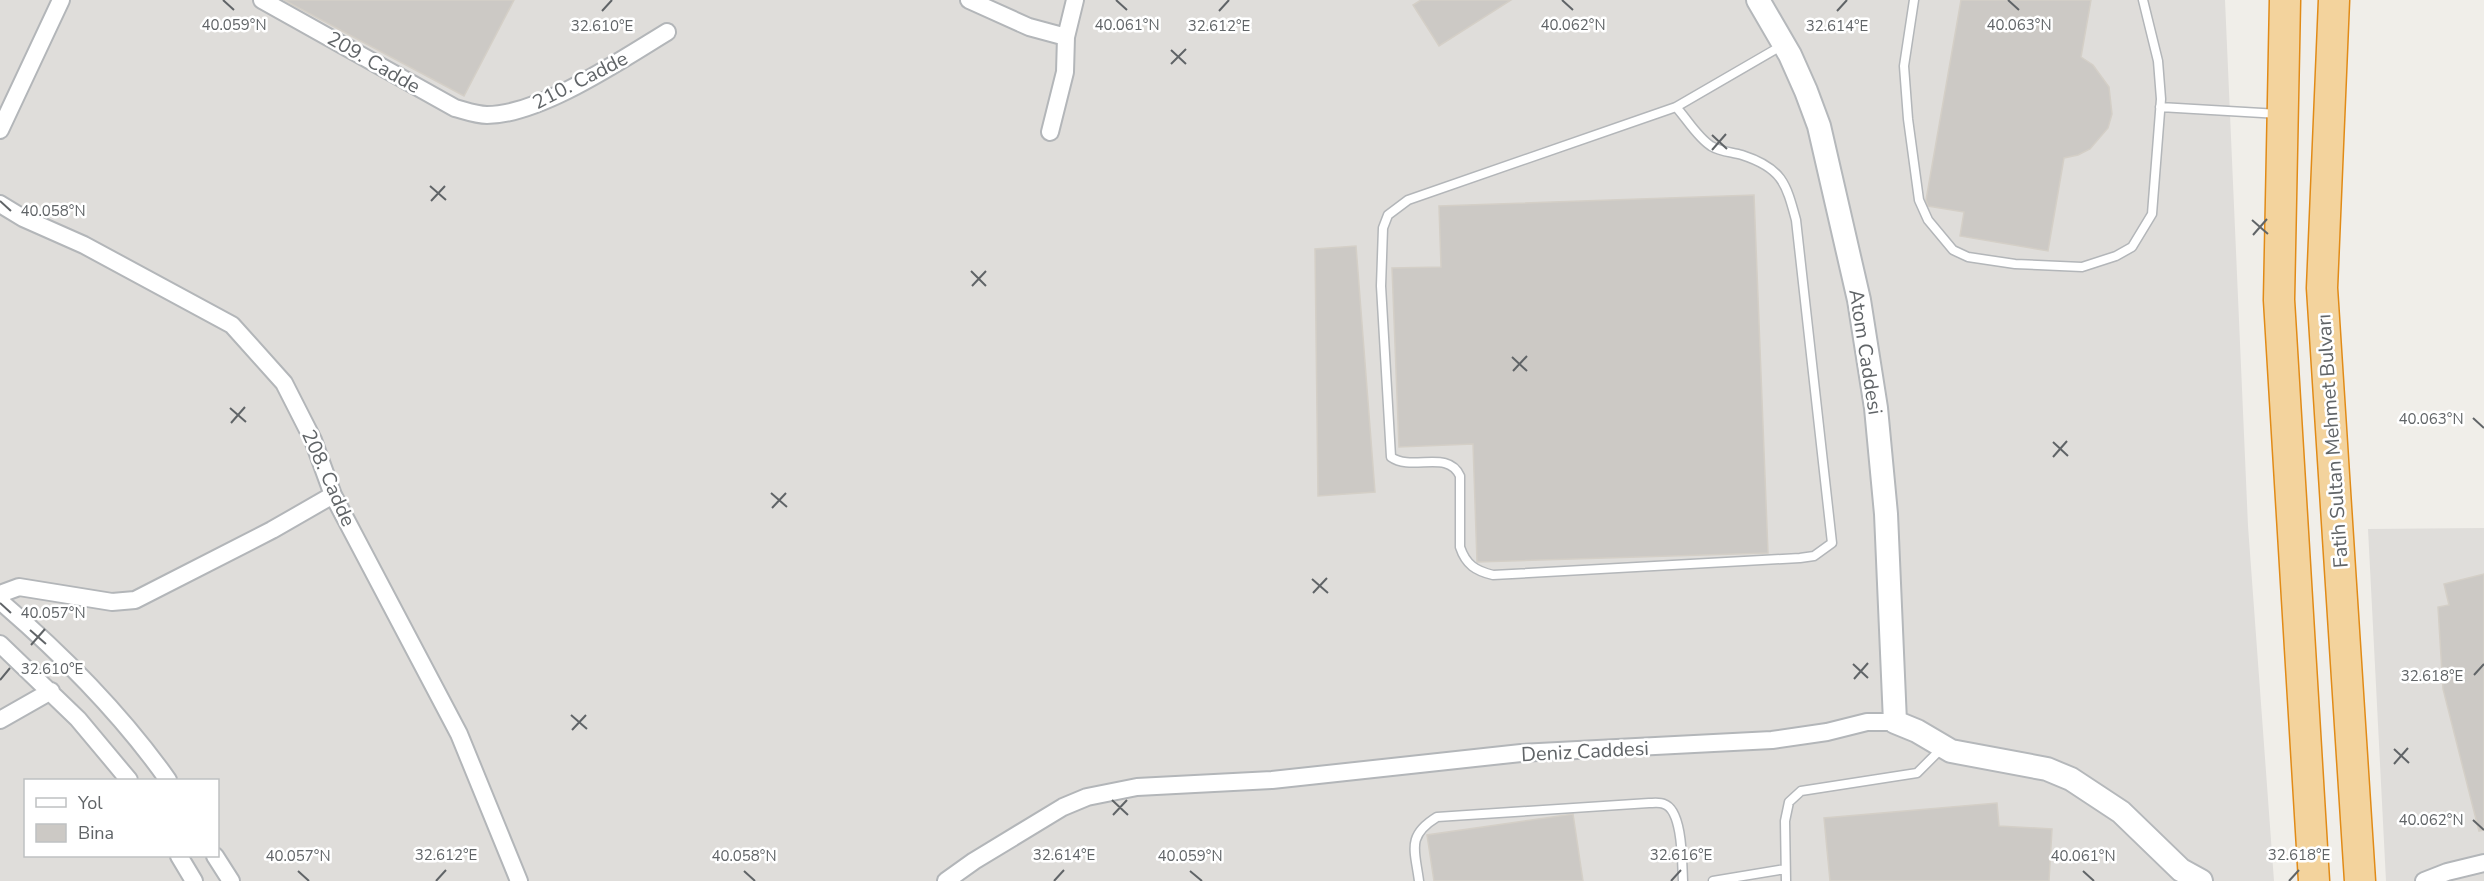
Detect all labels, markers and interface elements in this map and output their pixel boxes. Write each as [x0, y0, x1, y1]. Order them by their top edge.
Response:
text: 40.059°N [201, 15, 267, 35]
text: 40.061°N [1094, 15, 1160, 35]
text: 40.062°N [1540, 15, 1606, 35]
text: 40.063°N [1986, 15, 2052, 35]
text: 32.610°E [571, 16, 633, 36]
text: 32.612°E [1188, 16, 1250, 36]
text: 32.614°E [1806, 16, 1868, 36]
street label: 209. Cadde [322, 25, 425, 100]
street label: 210. Cadde [528, 45, 632, 116]
text: 40.058°N [20, 201, 86, 221]
street label: Atom Caddesi [1842, 287, 1889, 417]
street label: Fatih Sultan Mehmet Bulvarı [2310, 313, 2355, 569]
text: 40.063°N [2398, 409, 2464, 429]
street label: 208. Cadde [295, 425, 362, 531]
text: 40.057°N [20, 603, 86, 623]
text: 32.610°E [21, 659, 83, 679]
text: 32.618°E [2401, 666, 2463, 686]
street label: Deniz Caddesi [1520, 735, 1650, 768]
legend [24, 779, 219, 857]
text: Yol [77, 791, 103, 815]
text: 40.062°N [2398, 810, 2464, 830]
text: Bina [78, 821, 114, 845]
text: 32.612°E [415, 845, 477, 865]
text: 32.614°E [1033, 845, 1095, 865]
text: 32.616°E [1650, 845, 1712, 865]
text: 32.618°E [2268, 845, 2330, 865]
text: 40.057°N [265, 846, 331, 866]
text: 40.058°N [711, 846, 777, 866]
text: 40.059°N [1157, 846, 1223, 866]
text: 40.061°N [2050, 846, 2116, 866]

